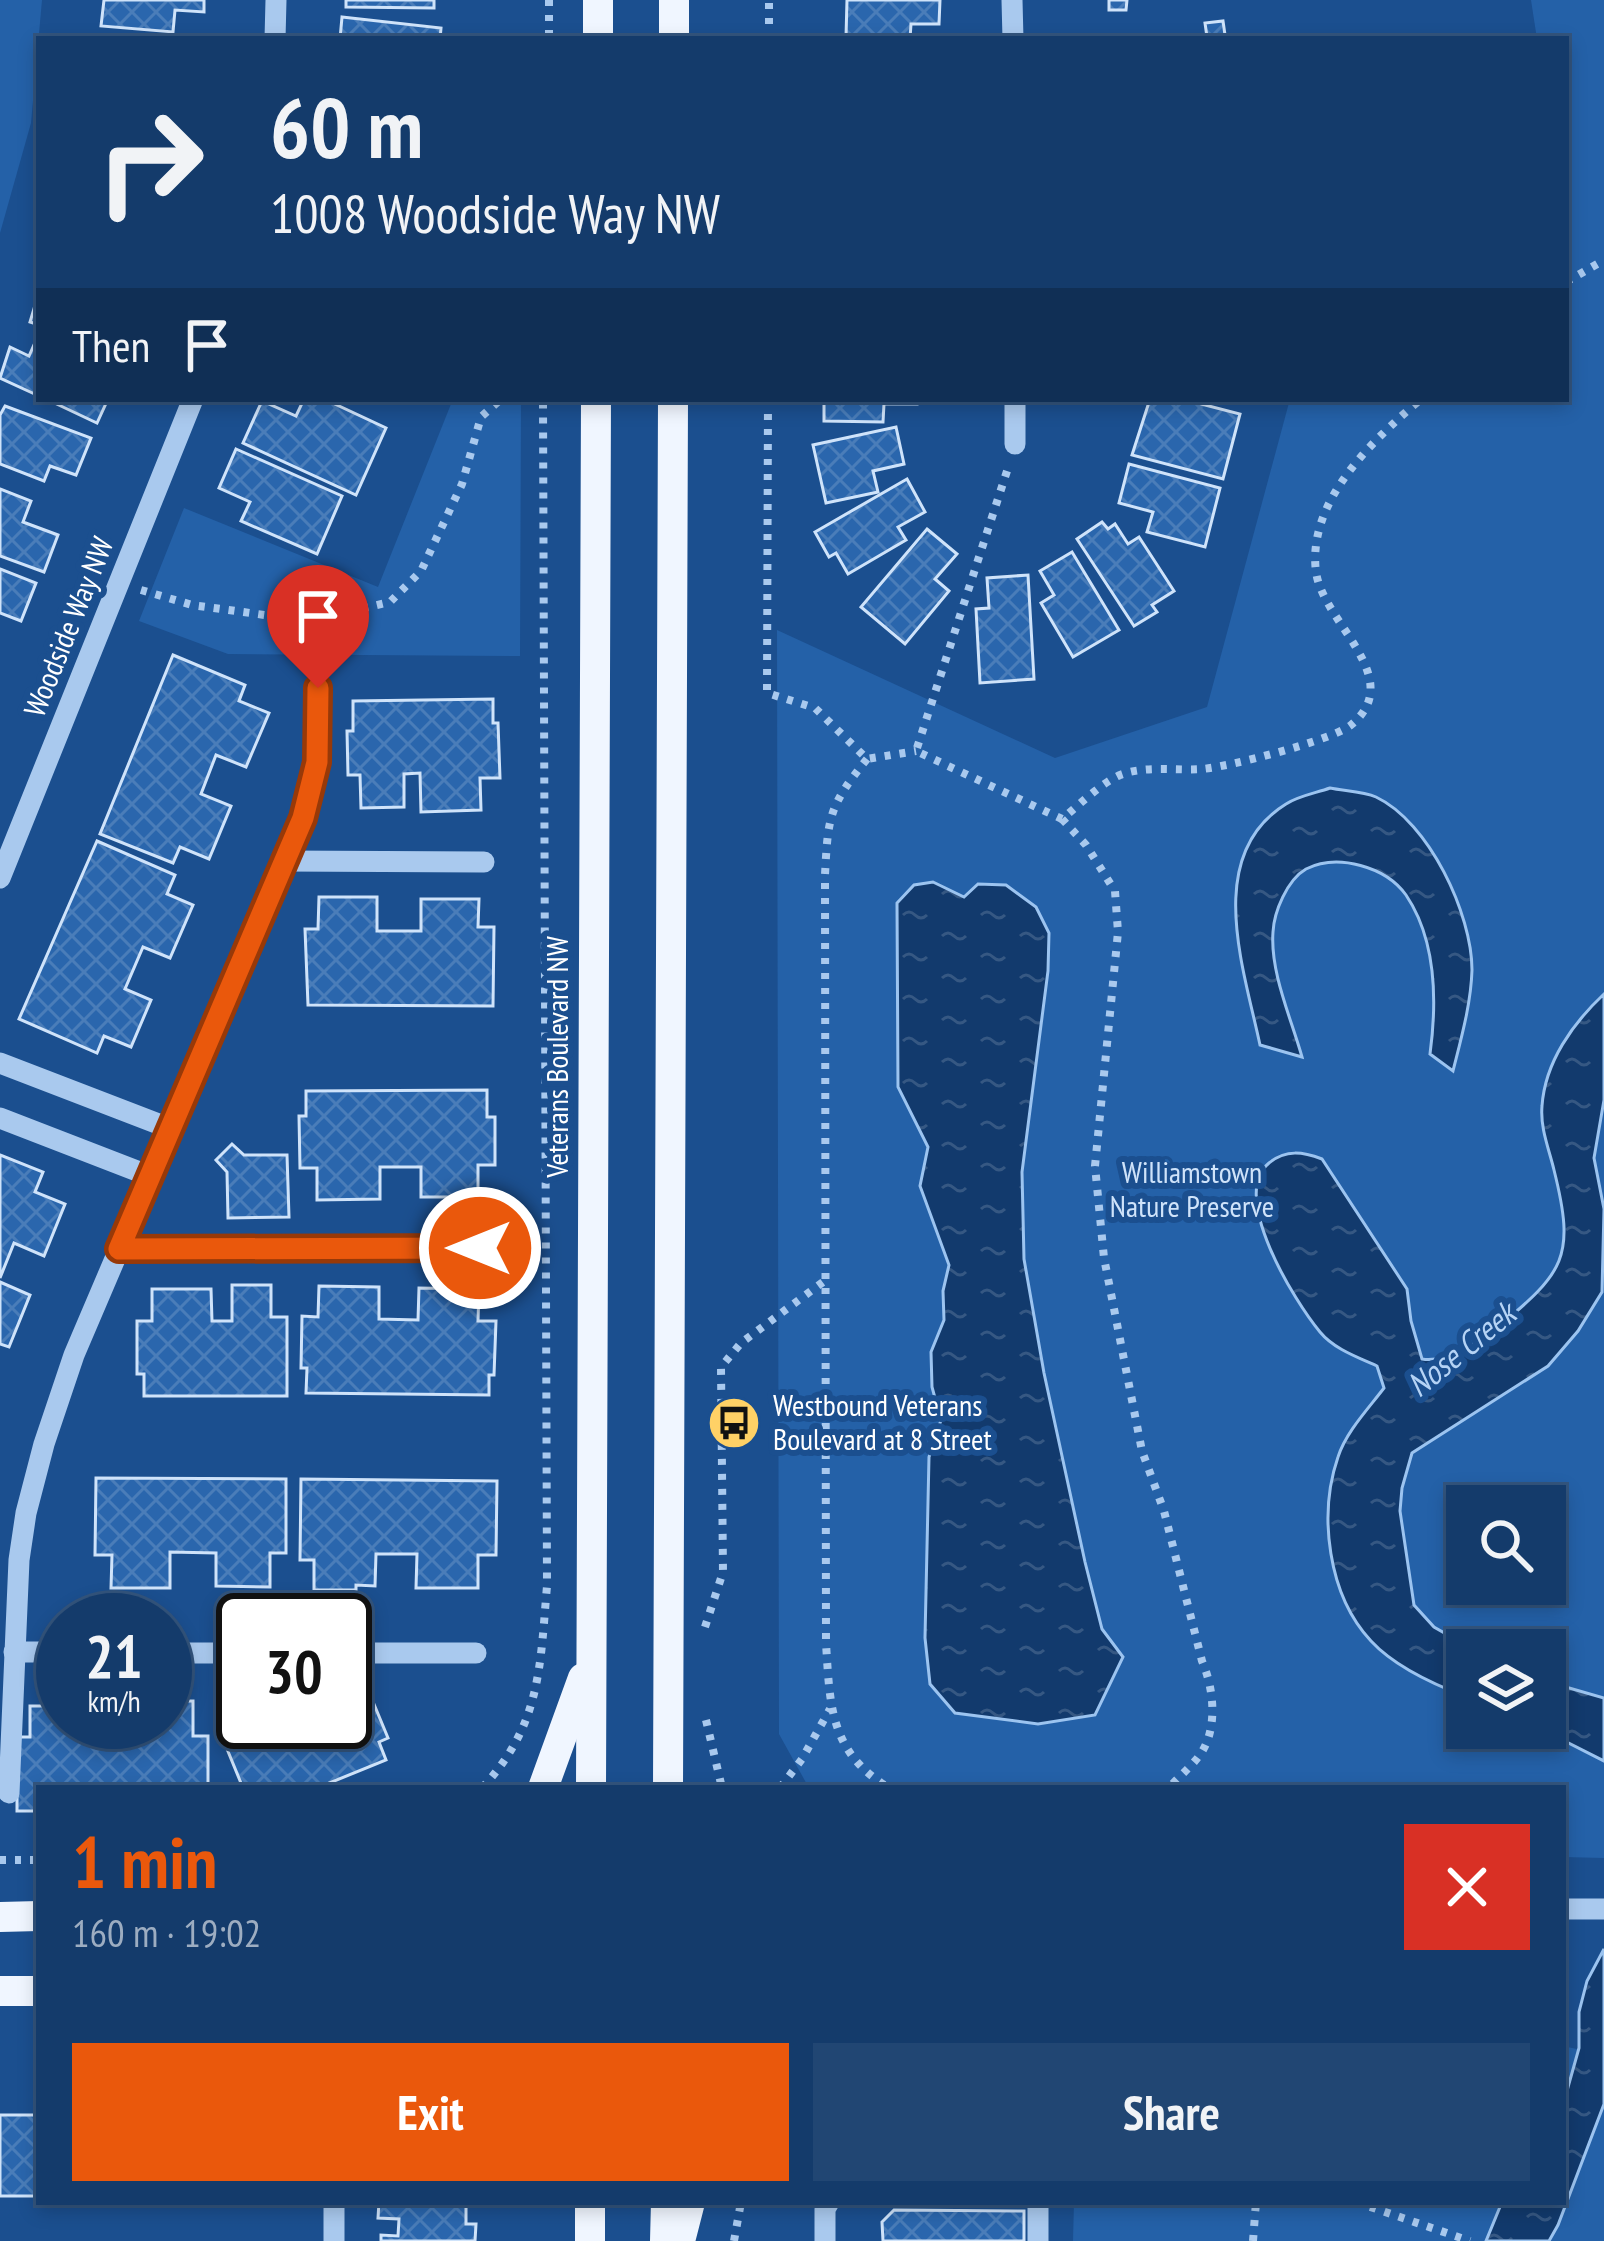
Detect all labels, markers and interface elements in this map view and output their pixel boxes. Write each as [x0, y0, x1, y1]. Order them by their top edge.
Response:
text: 60 m [270, 72, 423, 181]
icon: right [72, 84, 228, 240]
text: 1008 Woodside Way NW [270, 178, 720, 248]
icon: arrive [174, 312, 240, 378]
text: Then [72, 316, 150, 374]
street label: Woodside Way NW [14, 531, 121, 722]
pin [267, 565, 369, 688]
icon: arrive [285, 583, 351, 649]
street label: Veterans Boulevard NW [537, 936, 576, 1179]
park label: Williamstown Nature Preserve [1110, 1152, 1274, 1225]
position arrow [417, 1185, 543, 1311]
water label: Nose Creek [1398, 1289, 1527, 1405]
place label: Westbound Veterans Boulevard at 8 Street [773, 1385, 993, 1458]
bus stop icon: Westbound Veterans Boulevard at 8 Street [706, 1395, 762, 1451]
map controls [1446, 1485, 1566, 1749]
button: search [1446, 1485, 1566, 1605]
speed limit sign: 30 [216, 1593, 372, 1749]
text: 21 [85, 1617, 143, 1695]
button: layers [1446, 1629, 1566, 1749]
text: km/h [87, 1681, 141, 1720]
text: 1 min [72, 1815, 217, 1908]
button: close [1404, 1824, 1530, 1950]
text: 160 m · 19:02 [72, 1907, 261, 1958]
button: Exit [72, 2043, 789, 2181]
button: Share [813, 2043, 1530, 2181]

